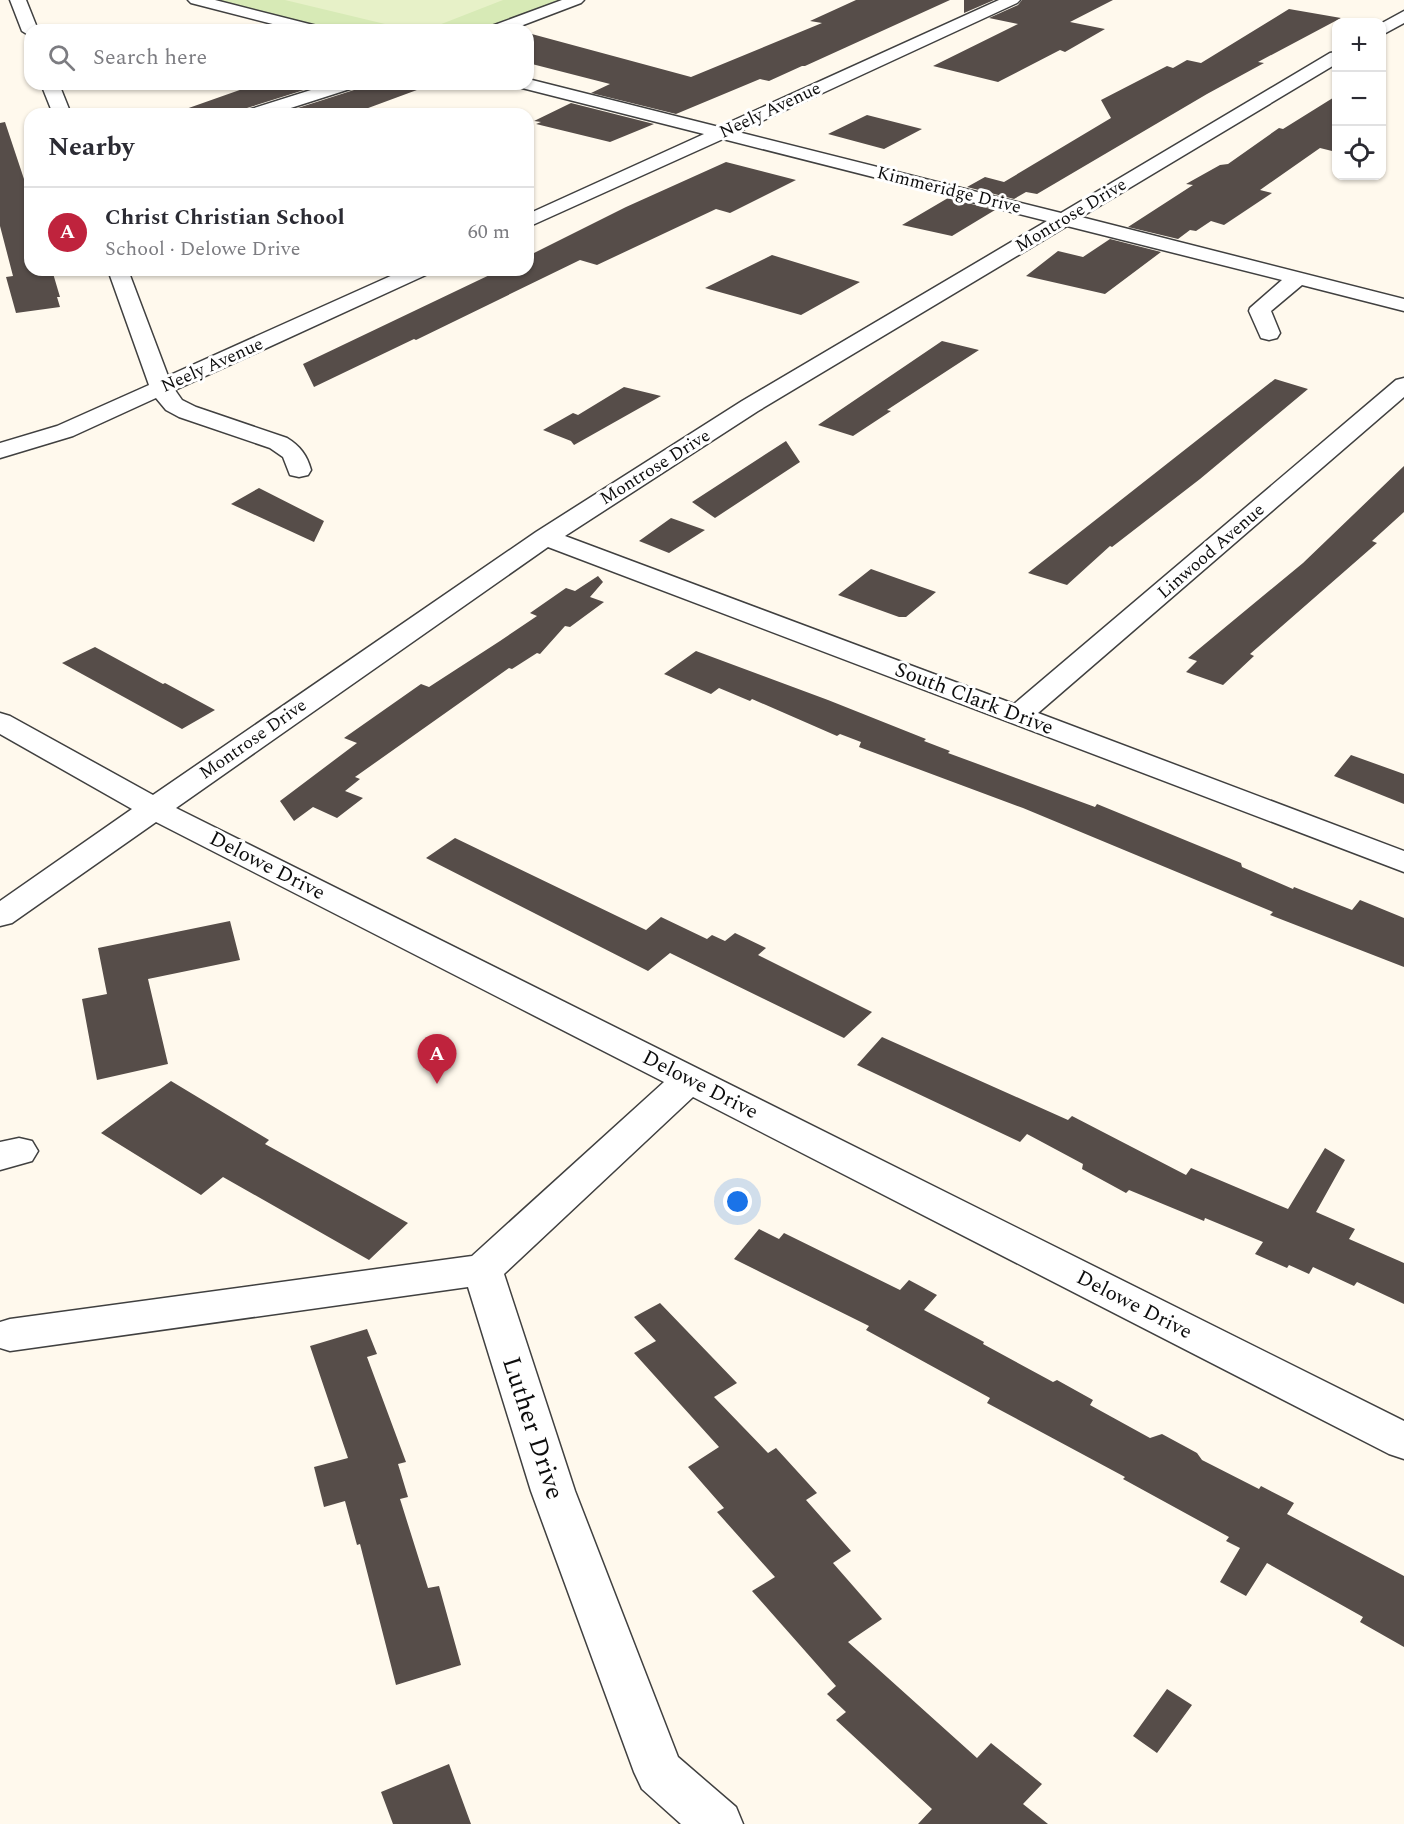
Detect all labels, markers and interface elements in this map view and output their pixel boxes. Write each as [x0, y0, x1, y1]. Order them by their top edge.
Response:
map controls [1332, 18, 1386, 180]
button: + [1332, 18, 1386, 72]
search box [24, 24, 534, 90]
icon: search [45, 41, 78, 74]
text: Search here [93, 41, 207, 74]
button: − [1332, 72, 1386, 126]
street label: Neely Avenue [715, 75, 825, 145]
button: locate [1332, 126, 1386, 180]
text: Nearby [48, 127, 134, 167]
street label: Kimmeridge Drive [874, 159, 1024, 221]
street label: Montrose Drive [1010, 171, 1132, 259]
text: Christ Christian School [105, 201, 345, 234]
text: A [60, 217, 75, 247]
text: 60 m [468, 217, 510, 247]
text: School · Delowe Drive [105, 234, 300, 264]
street label: Neely Avenue [156, 330, 268, 400]
street label: Montrose Drive [594, 422, 716, 512]
street label: Linwood Avenue [1151, 497, 1271, 605]
street label: South Clark Drive [890, 654, 1058, 744]
street label: Montrose Drive [194, 692, 312, 786]
street label: Delowe Drive [203, 823, 331, 909]
pin: A [418, 1034, 456, 1084]
street label: Delowe Drive [636, 1042, 764, 1128]
your location [723, 1187, 752, 1216]
street label: Delowe Drive [1070, 1262, 1198, 1348]
street label: Luther Drive [491, 1351, 575, 1505]

